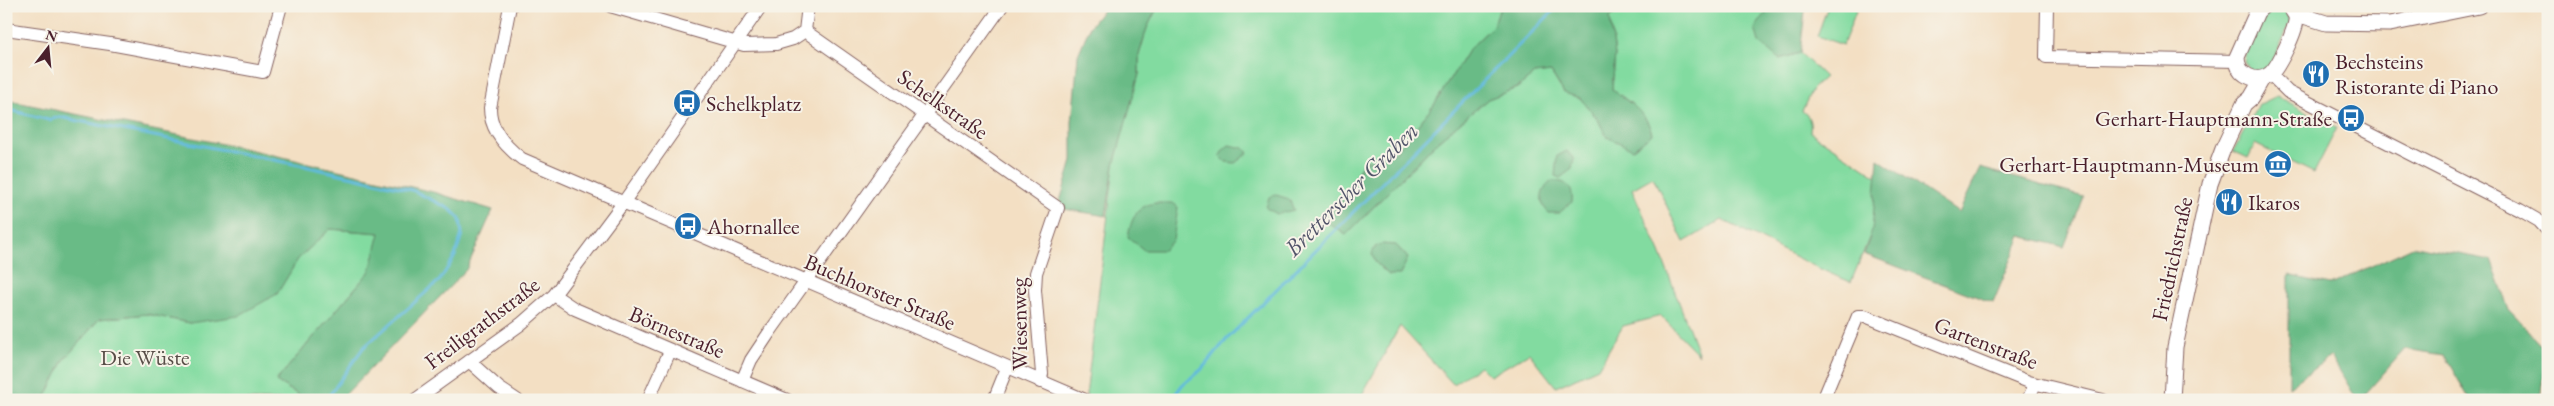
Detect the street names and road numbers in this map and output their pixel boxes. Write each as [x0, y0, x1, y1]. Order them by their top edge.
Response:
street label: Schelkstraße [892, 62, 994, 146]
street label: Friedrichstraße [2145, 194, 2199, 324]
street label: Buchhorster Straße [800, 247, 960, 337]
street label: Freiligrathstraße [419, 270, 546, 376]
street label: Wiesenweg [1004, 277, 1034, 371]
street label: Börnestraße [625, 299, 730, 365]
street label: Gartenstraße [1930, 310, 2043, 376]

